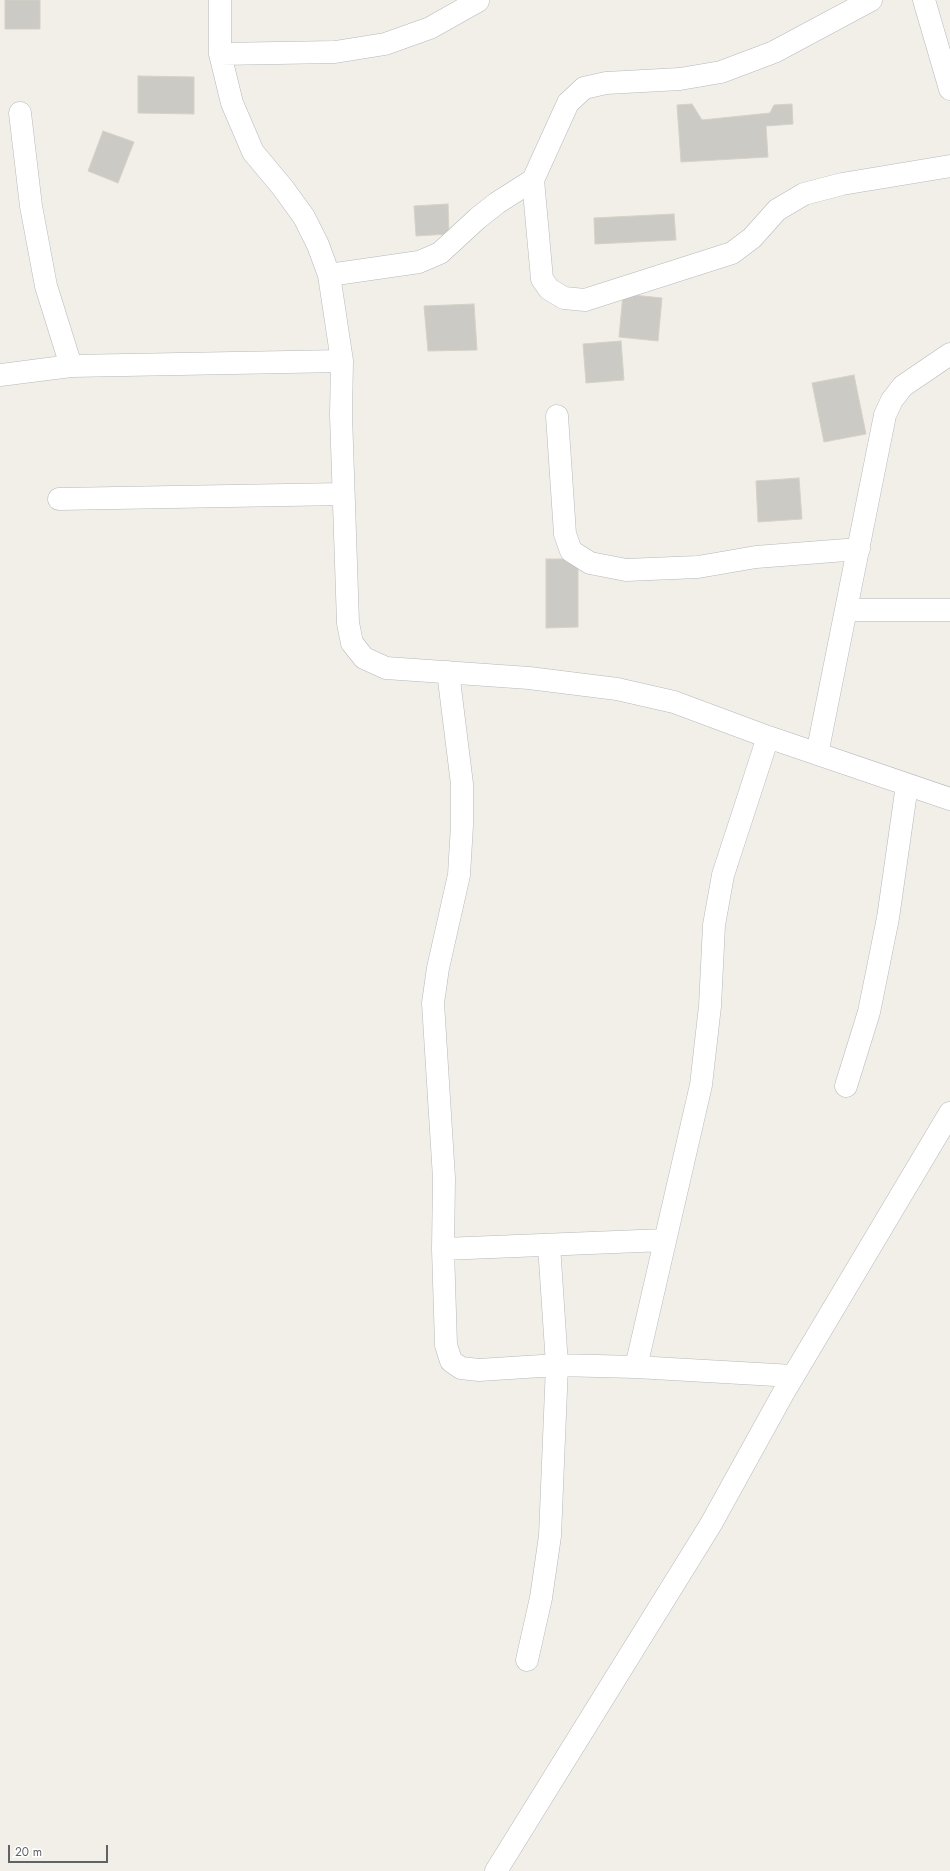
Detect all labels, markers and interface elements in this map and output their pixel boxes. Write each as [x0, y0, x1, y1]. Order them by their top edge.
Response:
scale bar [10, 1837, 110, 1863]
text: 20 m [15, 1843, 42, 1861]

